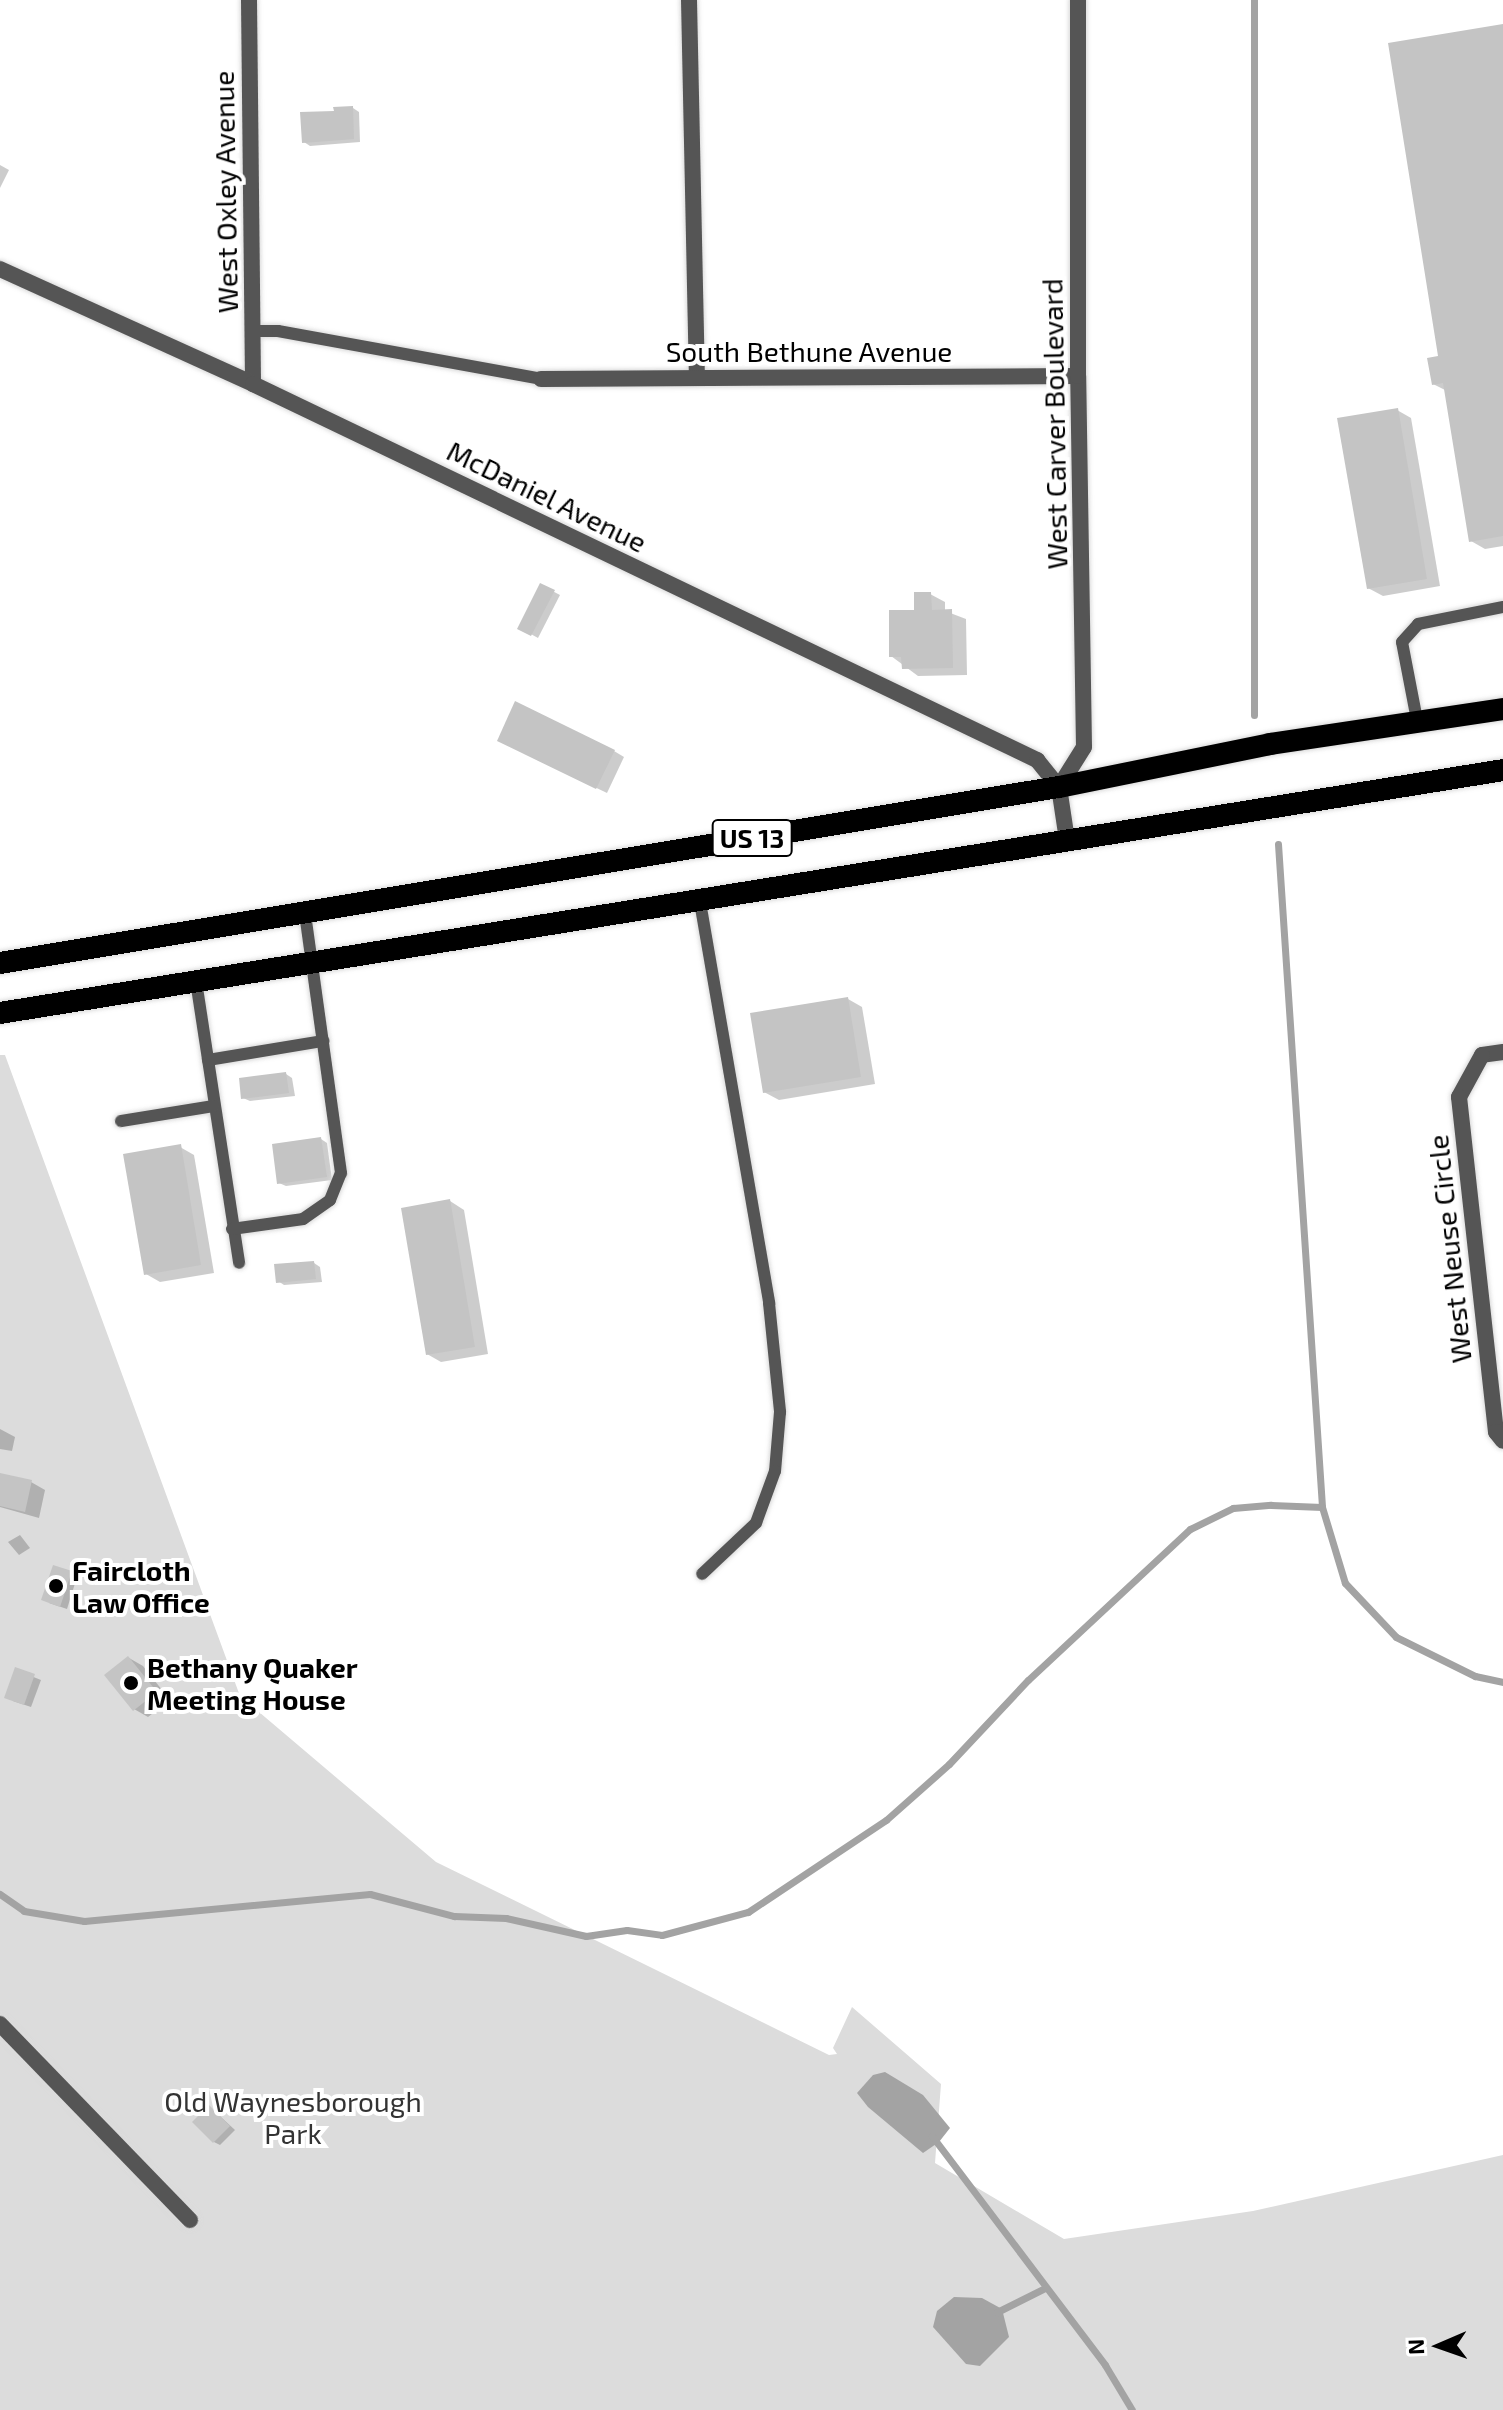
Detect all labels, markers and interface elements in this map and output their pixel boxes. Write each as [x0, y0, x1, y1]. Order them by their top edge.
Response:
street label: West Oxley Avenue [206, 70, 244, 314]
street label: West Carver Boulevard [1035, 278, 1073, 570]
street label: South Bethune Avenue [665, 334, 953, 368]
street label: McDaniel Avenue [441, 433, 653, 559]
road number: US 13 [710, 816, 794, 860]
street label: West Neuse Circle [1420, 1133, 1478, 1365]
place label: Faircloth Law Office [72, 1553, 210, 1619]
marker: Faircloth Law Office [47, 1577, 65, 1595]
place label: Bethany Quaker Meeting House [147, 1650, 358, 1716]
marker: Bethany Quaker Meeting House [122, 1674, 140, 1692]
park label: Old Waynesborough Park [164, 2084, 422, 2150]
north arrow [1399, 2306, 1479, 2386]
text: N [1402, 2338, 1428, 2355]

